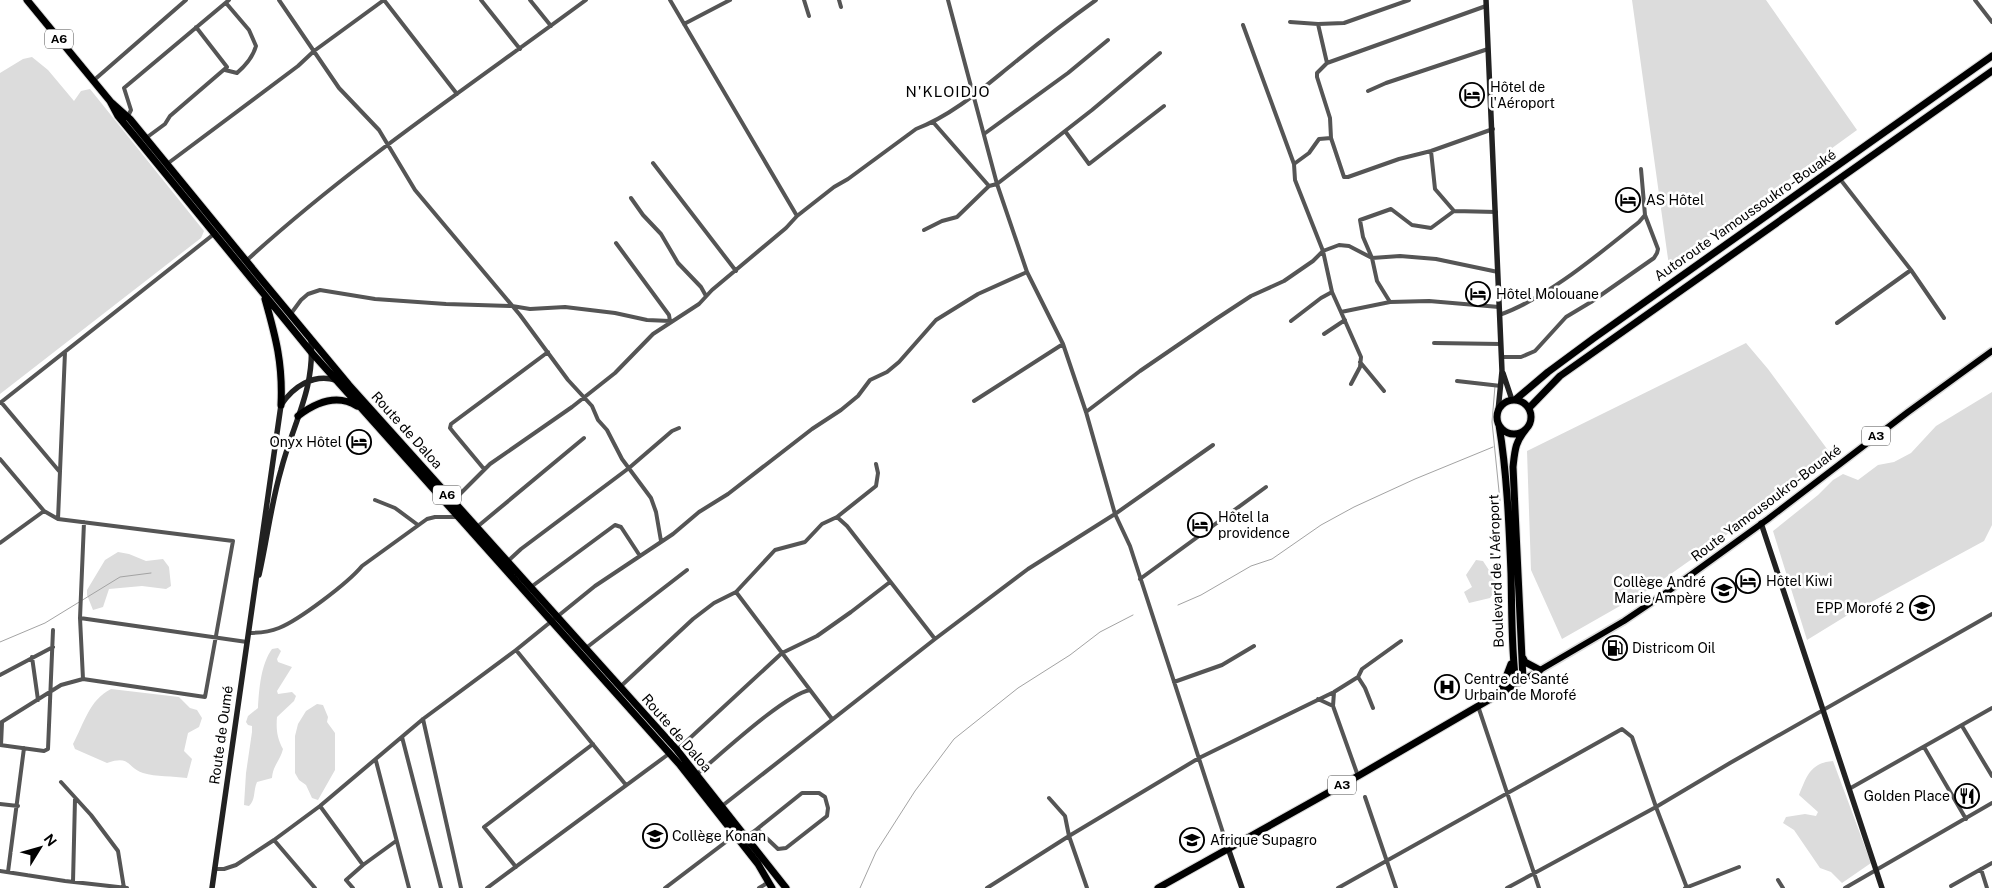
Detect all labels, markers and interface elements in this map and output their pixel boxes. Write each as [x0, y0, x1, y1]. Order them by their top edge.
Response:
road number: A6 [45, 30, 73, 48]
place label: Hôtel de l'Aéroport [1490, 79, 1555, 111]
hotel icon: Hôtel de l'Aéroport [1459, 82, 1485, 108]
district label: N'KLOIDJO [906, 83, 990, 100]
street label: Autoroute Yamoussoukro-Bouaké [1651, 146, 1839, 284]
hotel icon: AS Hôtel [1615, 187, 1641, 213]
place label: AS Hôtel [1646, 192, 1704, 208]
hotel icon: Hôtel Molouane [1465, 281, 1491, 307]
place label: Hôtel Molouane [1496, 286, 1599, 302]
street label: Route de Daloa [368, 388, 446, 472]
road number: A3 [1862, 426, 1890, 446]
hotel icon: Onyx Hôtel [346, 429, 372, 455]
place label: Onyx Hôtel [270, 434, 342, 450]
street label: Route Yamousoukro-Bouaké [1688, 441, 1844, 565]
road number: A6 [433, 486, 461, 504]
street label: Boulevard de l'Aéroport [1485, 494, 1507, 648]
place label: Hôtel la providence [1218, 509, 1290, 541]
hotel icon: Hôtel la providence [1187, 512, 1213, 538]
hotel icon: Hôtel Kiwi [1735, 568, 1761, 594]
place label: Hôtel Kiwi [1766, 573, 1832, 589]
place label: Collège André Marie Ampère [1613, 574, 1706, 606]
school or university icon: Collège André Marie Ampère [1711, 577, 1737, 603]
school or university icon: EPP Morofé 2 [1909, 595, 1935, 621]
place label: EPP Morofé 2 [1816, 600, 1904, 616]
fuel station icon: Districom Oil [1602, 635, 1628, 661]
place label: Districom Oil [1632, 640, 1715, 656]
place label: Centre de Santé Urbain de Morofé [1464, 671, 1576, 703]
hospital icon: Centre de Santé Urbain de Morofé [1434, 674, 1460, 700]
street label: Route de Oumé [206, 684, 236, 785]
street label: Route de Daloa [639, 691, 715, 775]
road number: A3 [1328, 776, 1356, 794]
restaurant icon: Golden Place [1954, 783, 1980, 809]
place label: Golden Place [1864, 788, 1950, 804]
north arrow [15, 823, 65, 873]
school or university icon: Collège Konan [642, 823, 668, 849]
school or university icon: Afrique Supagro [1179, 827, 1205, 853]
place label: Collège Konan [672, 828, 766, 844]
text: N [41, 831, 60, 849]
place label: Afrique Supagro [1210, 832, 1317, 848]

